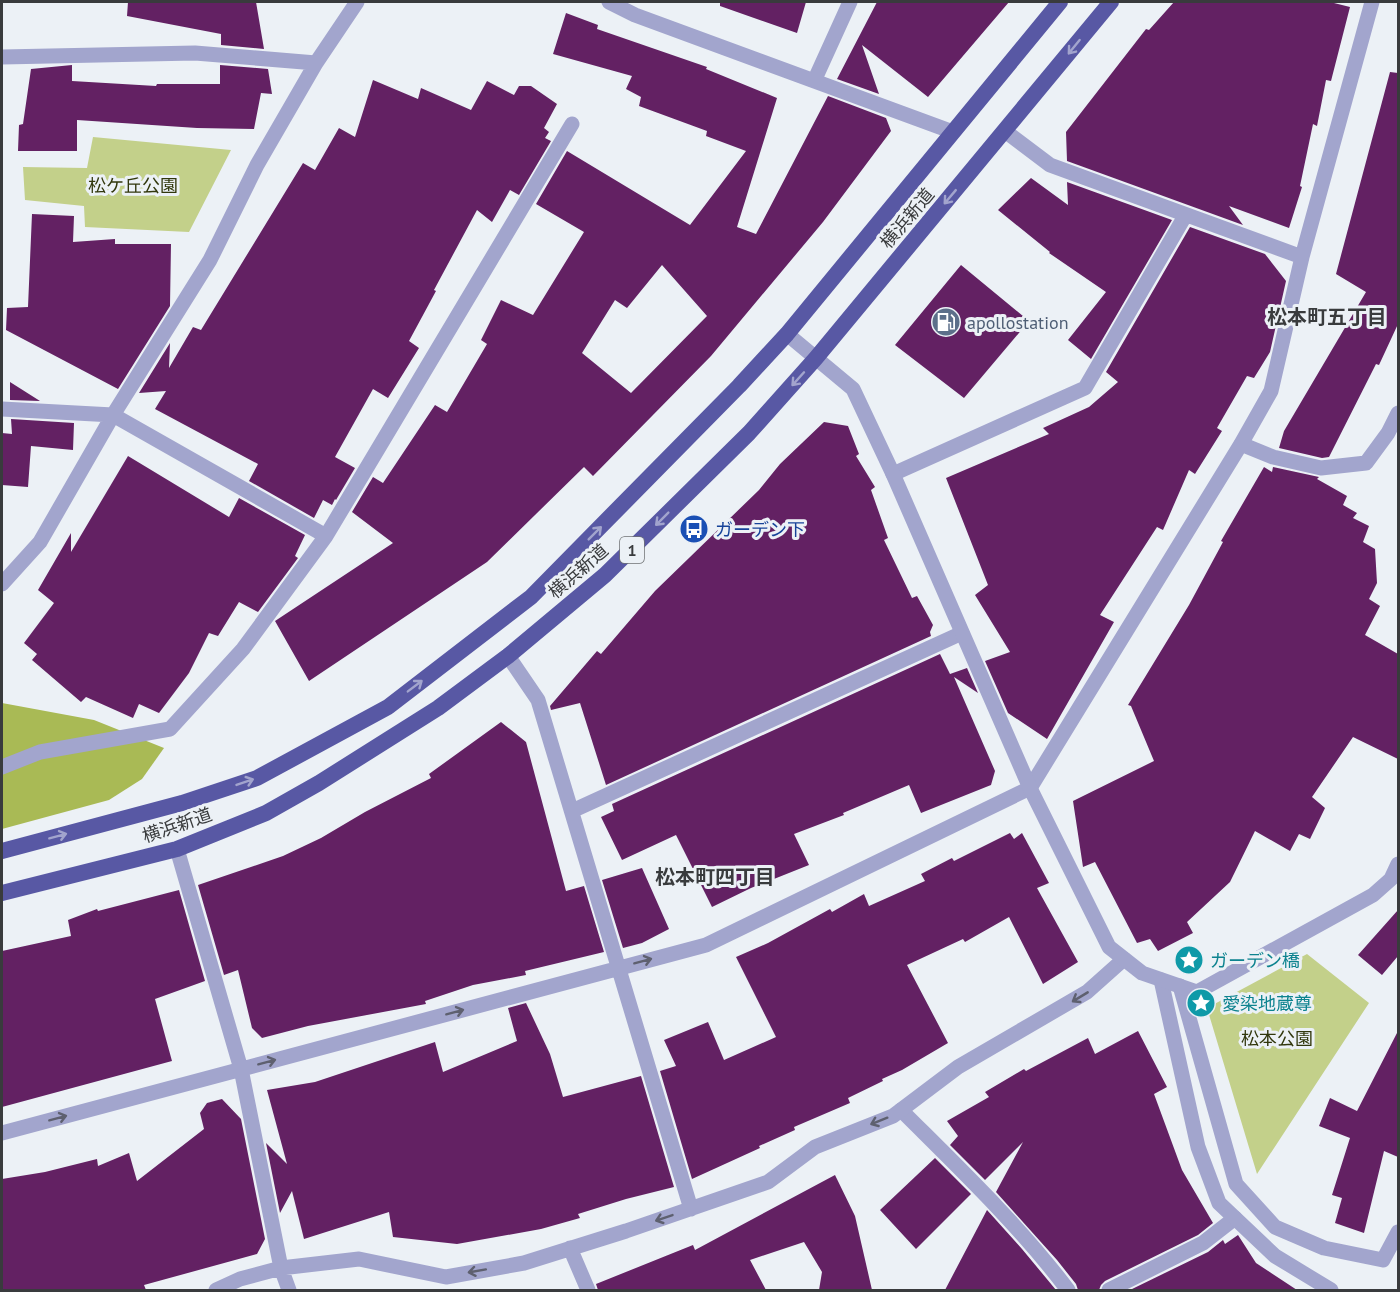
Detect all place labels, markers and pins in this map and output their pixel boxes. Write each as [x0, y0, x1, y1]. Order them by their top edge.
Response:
fuel station icon: apollostation [930, 306, 962, 338]
place label: apollostation [967, 311, 1069, 334]
bus stop icon: ガーデン下 [678, 513, 710, 545]
place label: ガーデン下 [715, 518, 805, 541]
place icon: ガーデン橋 [1173, 944, 1205, 976]
place label: ガーデン橋 [1210, 949, 1300, 972]
place icon: 愛染地蔵尊 [1185, 987, 1217, 1019]
place label: 愛染地蔵尊 [1222, 992, 1312, 1015]

